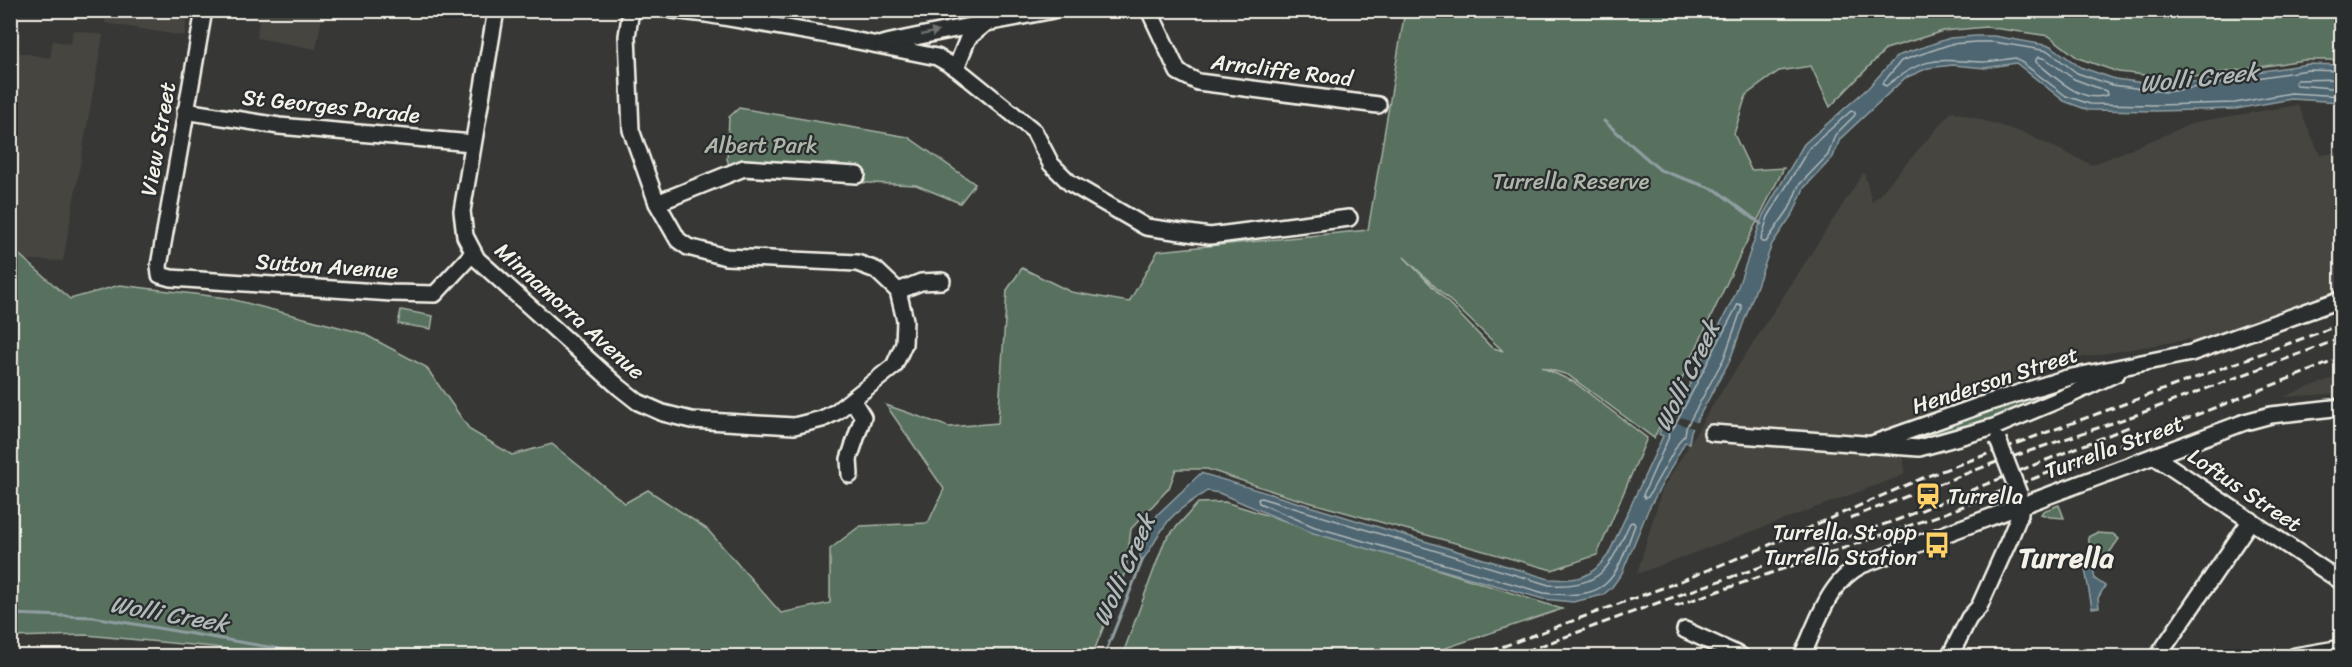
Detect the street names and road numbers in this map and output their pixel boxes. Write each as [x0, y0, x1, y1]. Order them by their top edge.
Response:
street label: Arncliffe Road [1208, 42, 1356, 98]
street label: St Georges Parade [240, 77, 422, 135]
street label: View Street [129, 78, 187, 199]
street label: Minnamorra Avenue [485, 232, 655, 390]
street label: Sutton Avenue [254, 242, 400, 290]
street label: Henderson Street [1907, 335, 2084, 425]
street label: Turrella Street [2039, 404, 2189, 490]
street label: Loftus Street [2180, 437, 2311, 543]

